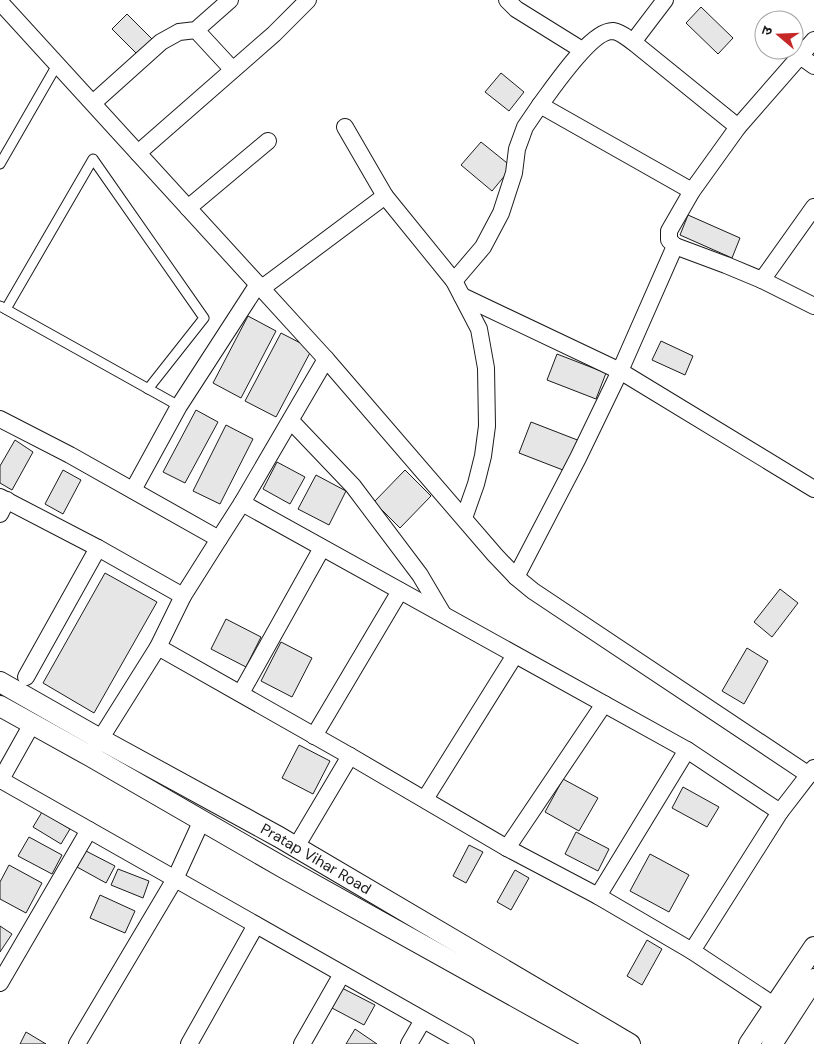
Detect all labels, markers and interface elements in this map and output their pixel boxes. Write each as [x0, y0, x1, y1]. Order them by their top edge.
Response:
north arrow [754, 10, 804, 60]
text: उ [757, 23, 777, 38]
street label: Pratap Vihar Road [257, 819, 375, 899]

